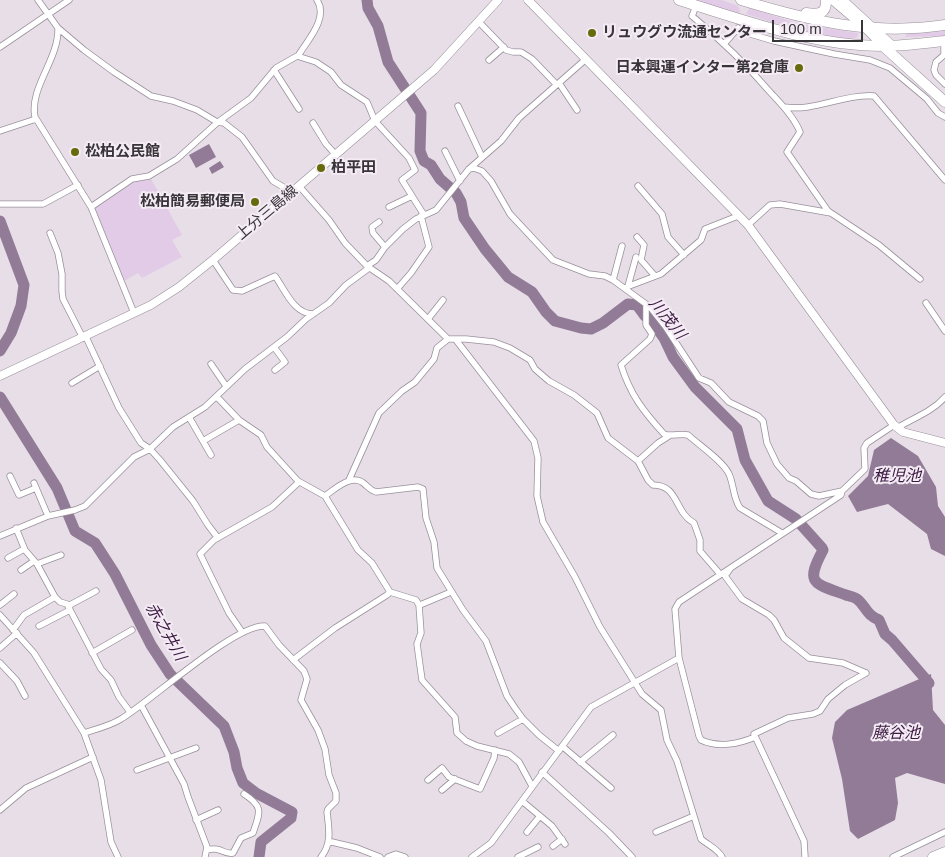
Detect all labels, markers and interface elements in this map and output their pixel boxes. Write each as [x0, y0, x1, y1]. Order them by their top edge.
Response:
scale bar [775, 10, 866, 42]
text: 100 m [780, 20, 822, 37]
place label: リュウグウ流通センター [602, 24, 767, 42]
marker: リュウグウ流通センター [586, 27, 598, 39]
place label: 日本興運インター第2倉庫 [616, 59, 789, 77]
marker: 日本興運インター第2倉庫 [793, 62, 805, 74]
place label: 松柏公民館 [85, 143, 160, 161]
marker: 松柏公民館 [69, 146, 81, 158]
place label: 柏平田 [331, 159, 376, 177]
marker: 柏平田 [315, 162, 327, 174]
street label: 上分三島線 [232, 182, 302, 244]
place label: 松柏簡易郵便局 [140, 193, 245, 211]
marker: 松柏簡易郵便局 [249, 196, 261, 208]
water label: 川茂川 [644, 294, 690, 344]
water label: 稚児池 [873, 467, 921, 487]
water label: 赤之井川 [141, 599, 189, 665]
water label: 藤谷池 [872, 724, 920, 744]

